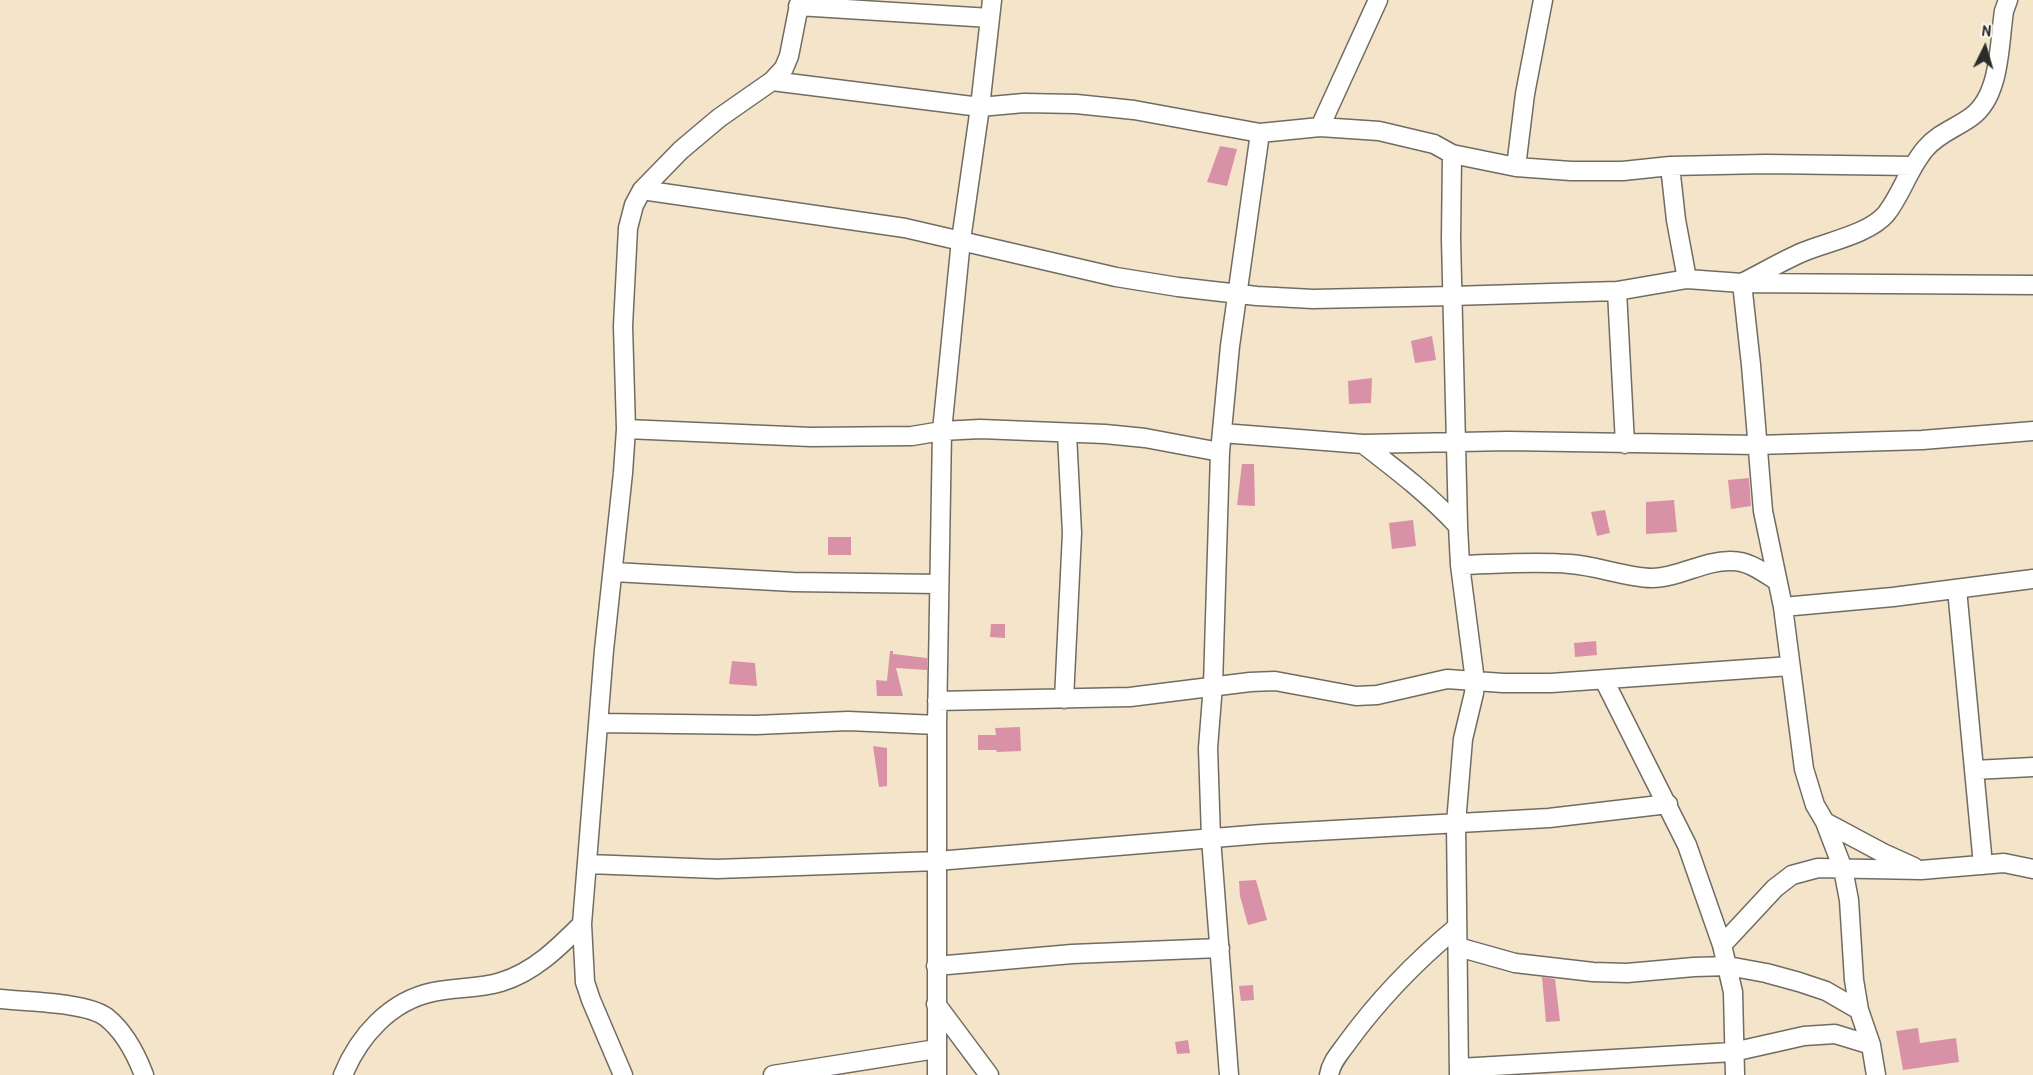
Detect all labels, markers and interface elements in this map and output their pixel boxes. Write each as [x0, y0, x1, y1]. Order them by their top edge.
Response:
north arrow [1955, 18, 2015, 78]
text: N [1981, 19, 1992, 41]

